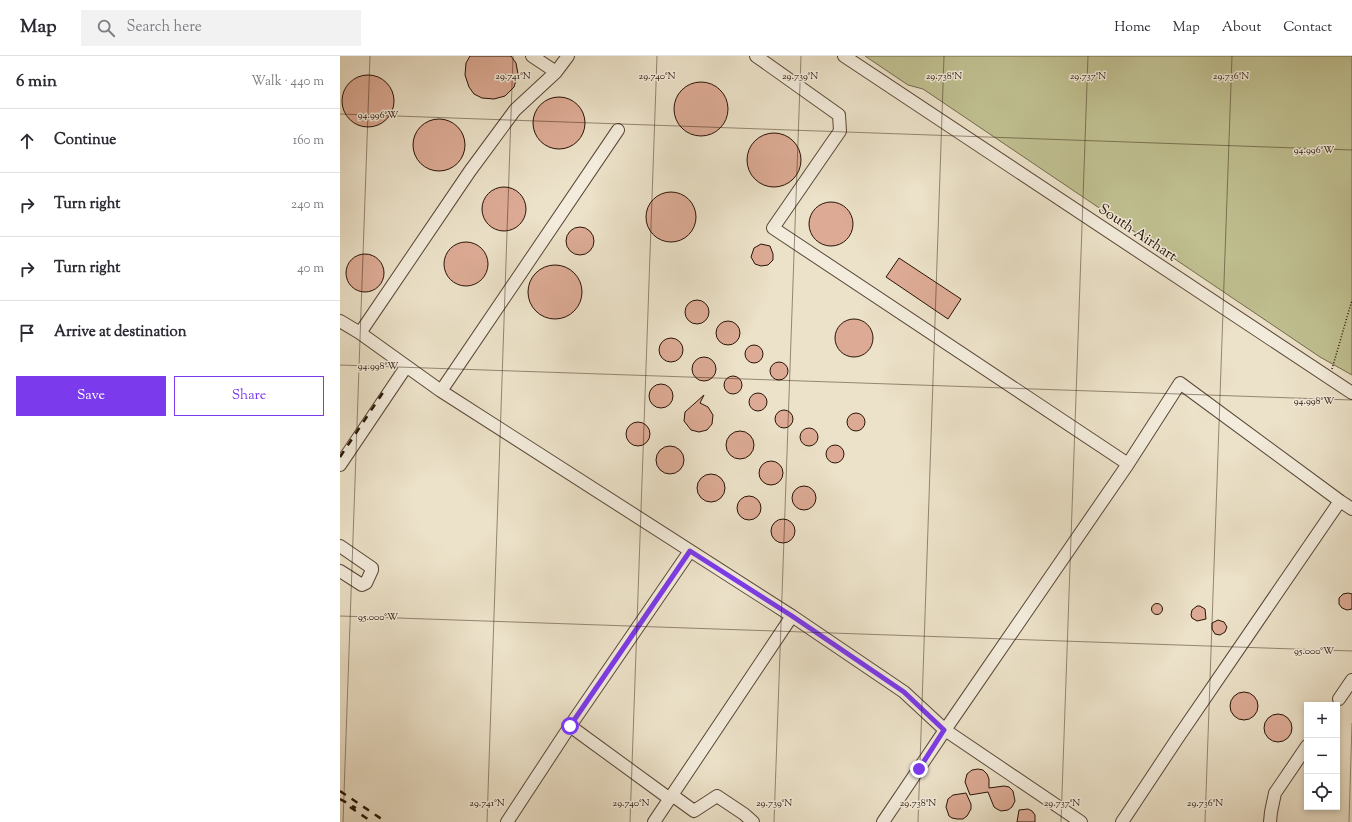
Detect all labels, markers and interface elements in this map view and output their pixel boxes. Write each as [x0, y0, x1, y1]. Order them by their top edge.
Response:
search box [81, 10, 361, 46]
text: Map [20, 14, 57, 41]
icon: search [95, 17, 117, 39]
text: Search here [127, 17, 202, 38]
text: Home [1114, 18, 1151, 38]
text: Map [1173, 18, 1200, 38]
text: About [1222, 18, 1261, 38]
text: Contact [1283, 18, 1332, 38]
text: 29.741°N [495, 69, 531, 84]
text: 29.740°N [639, 69, 676, 84]
text: 29.739°N [782, 69, 818, 84]
text: 29.738°N [926, 69, 962, 84]
text: 29.737°N [1070, 69, 1106, 84]
text: 29.736°N [1213, 69, 1249, 84]
text: 6 min [16, 70, 57, 94]
text: Walk · 440 m [251, 73, 324, 91]
text: 94.996°W [358, 108, 398, 123]
icon: ahead [16, 130, 38, 152]
text: Continue [54, 130, 116, 151]
text: 160 m [293, 132, 324, 150]
text: 94.996°W [1294, 143, 1334, 158]
icon: right [16, 194, 38, 216]
text: Turn right [54, 194, 120, 215]
text: 240 m [291, 196, 324, 214]
street label: South Airhart [1094, 199, 1181, 267]
icon: right [16, 258, 38, 280]
text: Turn right [54, 258, 120, 279]
text: 40 m [297, 260, 324, 278]
icon: arrive [16, 322, 38, 344]
text: Arrive at destination [54, 322, 187, 343]
text: 94.998°W [358, 359, 398, 374]
button: Save [16, 376, 166, 416]
button: Share [174, 376, 324, 416]
text: 94.998°W [1294, 394, 1334, 409]
text: 95.000°W [358, 610, 398, 625]
text: 95.000°W [1294, 644, 1334, 659]
map controls [1304, 702, 1340, 810]
button: + [1304, 702, 1340, 738]
route start [561, 717, 579, 735]
button: − [1304, 738, 1340, 774]
route end [910, 760, 928, 778]
button: locate [1304, 774, 1340, 810]
text: 29.741°N [469, 796, 505, 811]
text: 29.740°N [613, 796, 650, 811]
text: 29.739°N [756, 796, 792, 811]
text: 29.738°N [900, 796, 936, 811]
text: 29.737°N [1044, 796, 1080, 811]
text: 29.736°N [1187, 796, 1223, 811]

